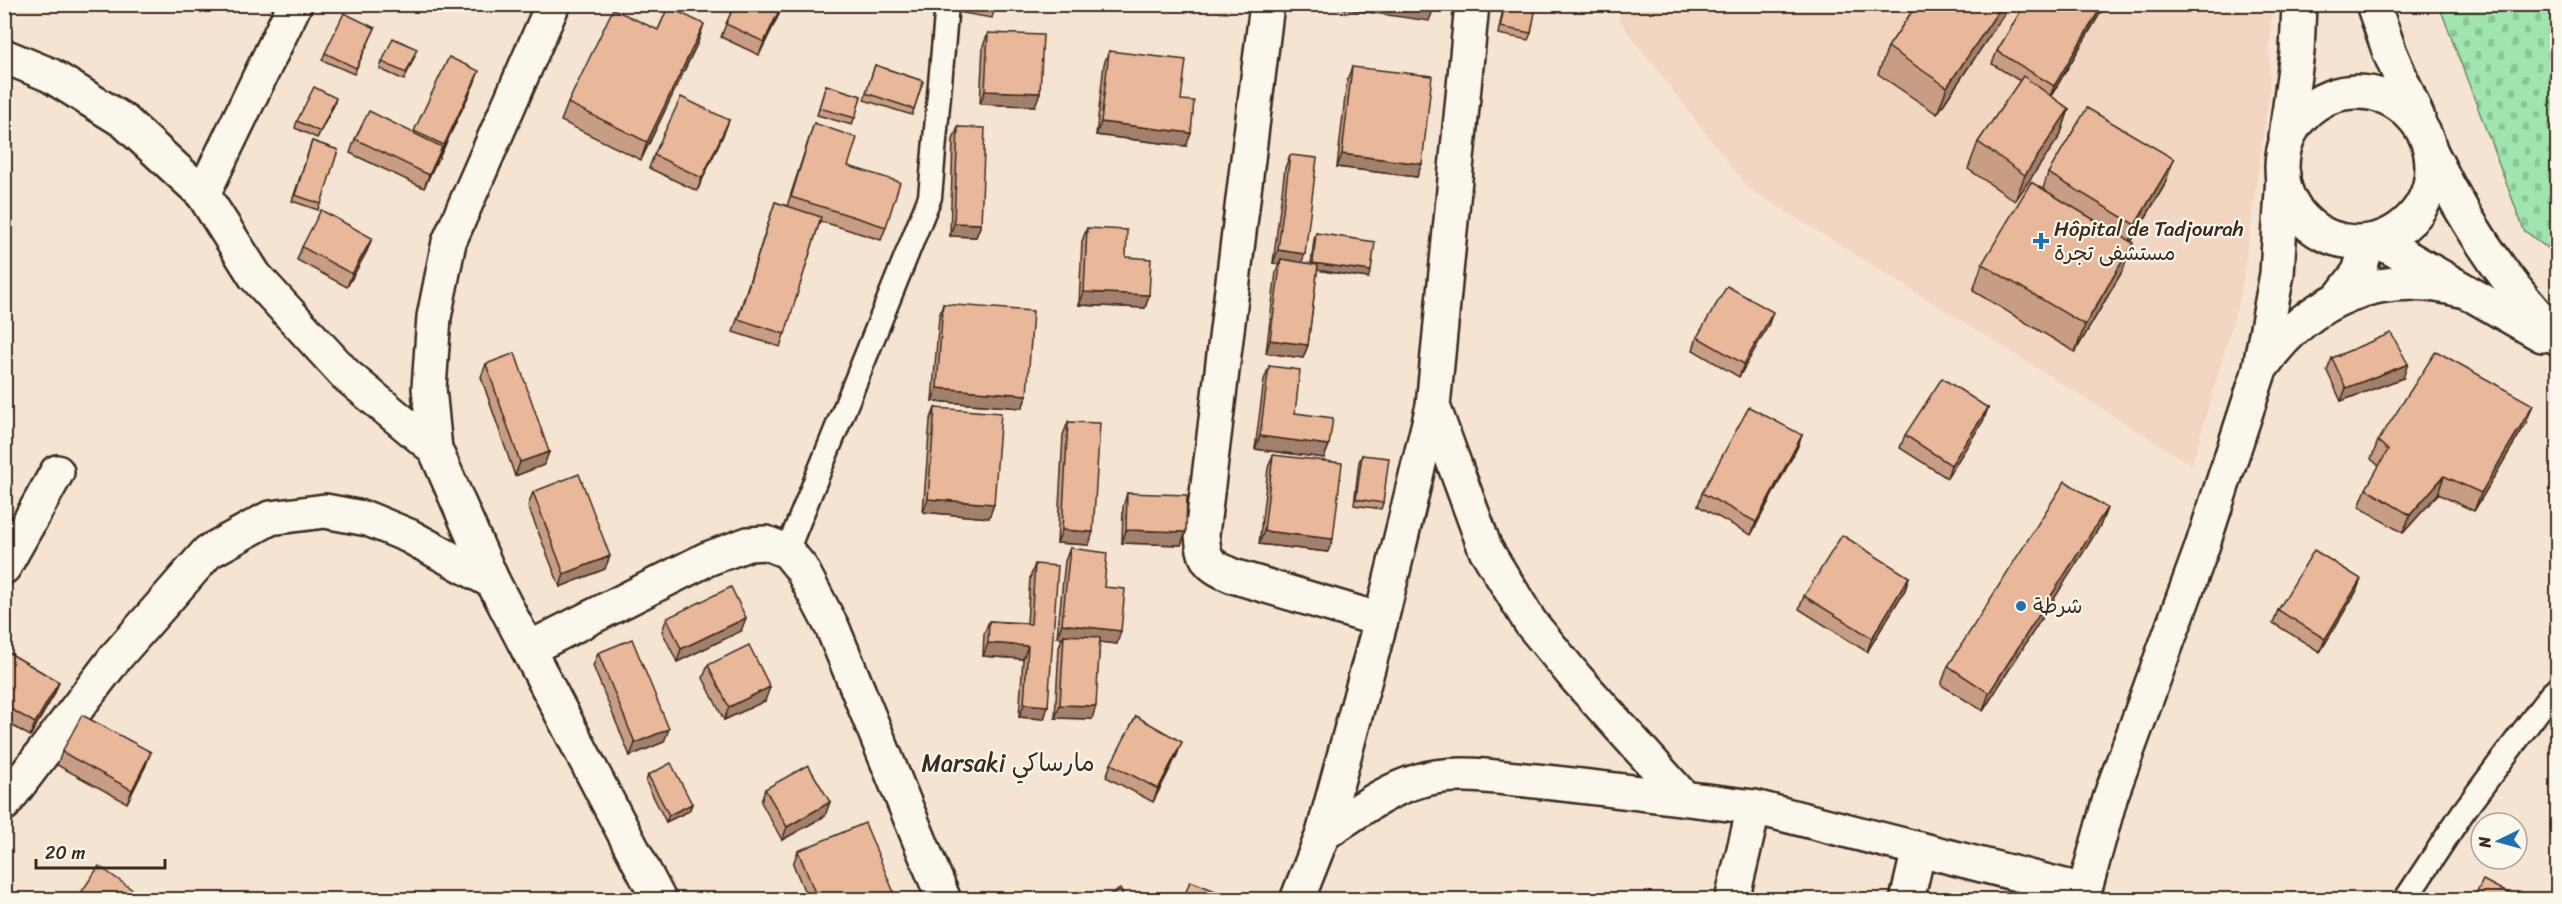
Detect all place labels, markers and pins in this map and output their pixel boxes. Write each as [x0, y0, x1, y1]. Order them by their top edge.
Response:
place label: Hôpital de Tadjourah مستشفى تجرة [2054, 210, 2244, 272]
marker: Hôpital de Tadjourah مستشفى تجرة [2032, 232, 2050, 250]
place label: شرطة [2033, 587, 2083, 625]
marker: شرطة [2014, 599, 2028, 613]

